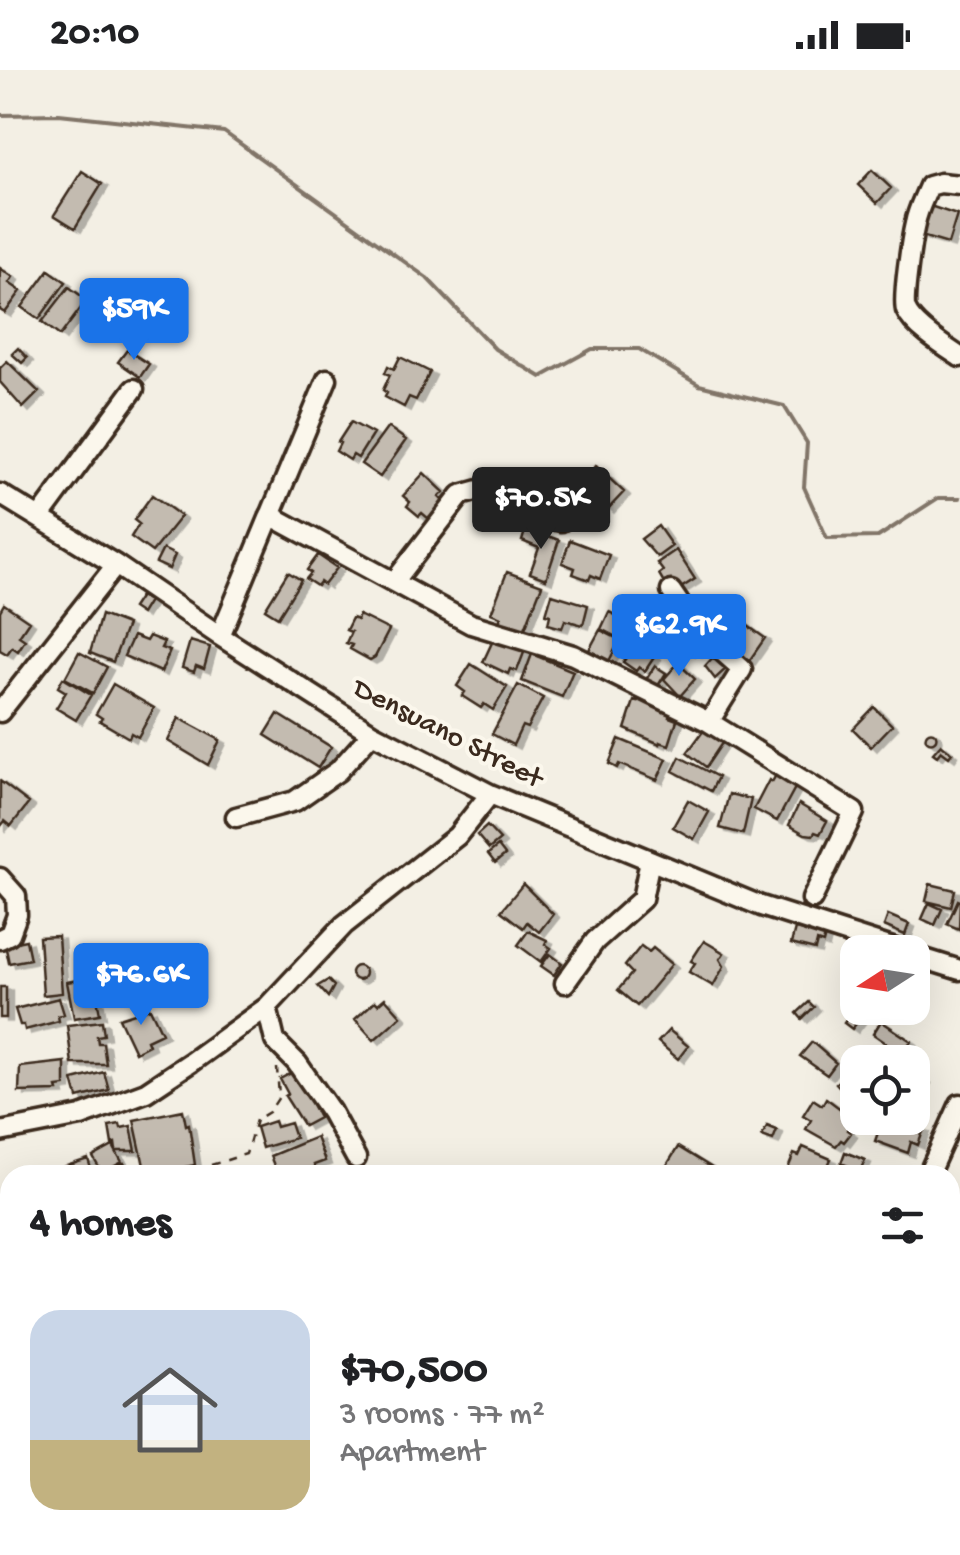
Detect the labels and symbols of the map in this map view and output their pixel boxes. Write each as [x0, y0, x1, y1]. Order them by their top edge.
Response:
pin: $59K [75, 278, 193, 363]
pin: $70.5K [460, 467, 622, 552]
pin: $62.9K [598, 594, 760, 679]
street label: Densuano Street [345, 671, 550, 799]
north arrow [840, 935, 930, 1025]
pin: $76.6K [60, 943, 222, 1028]

